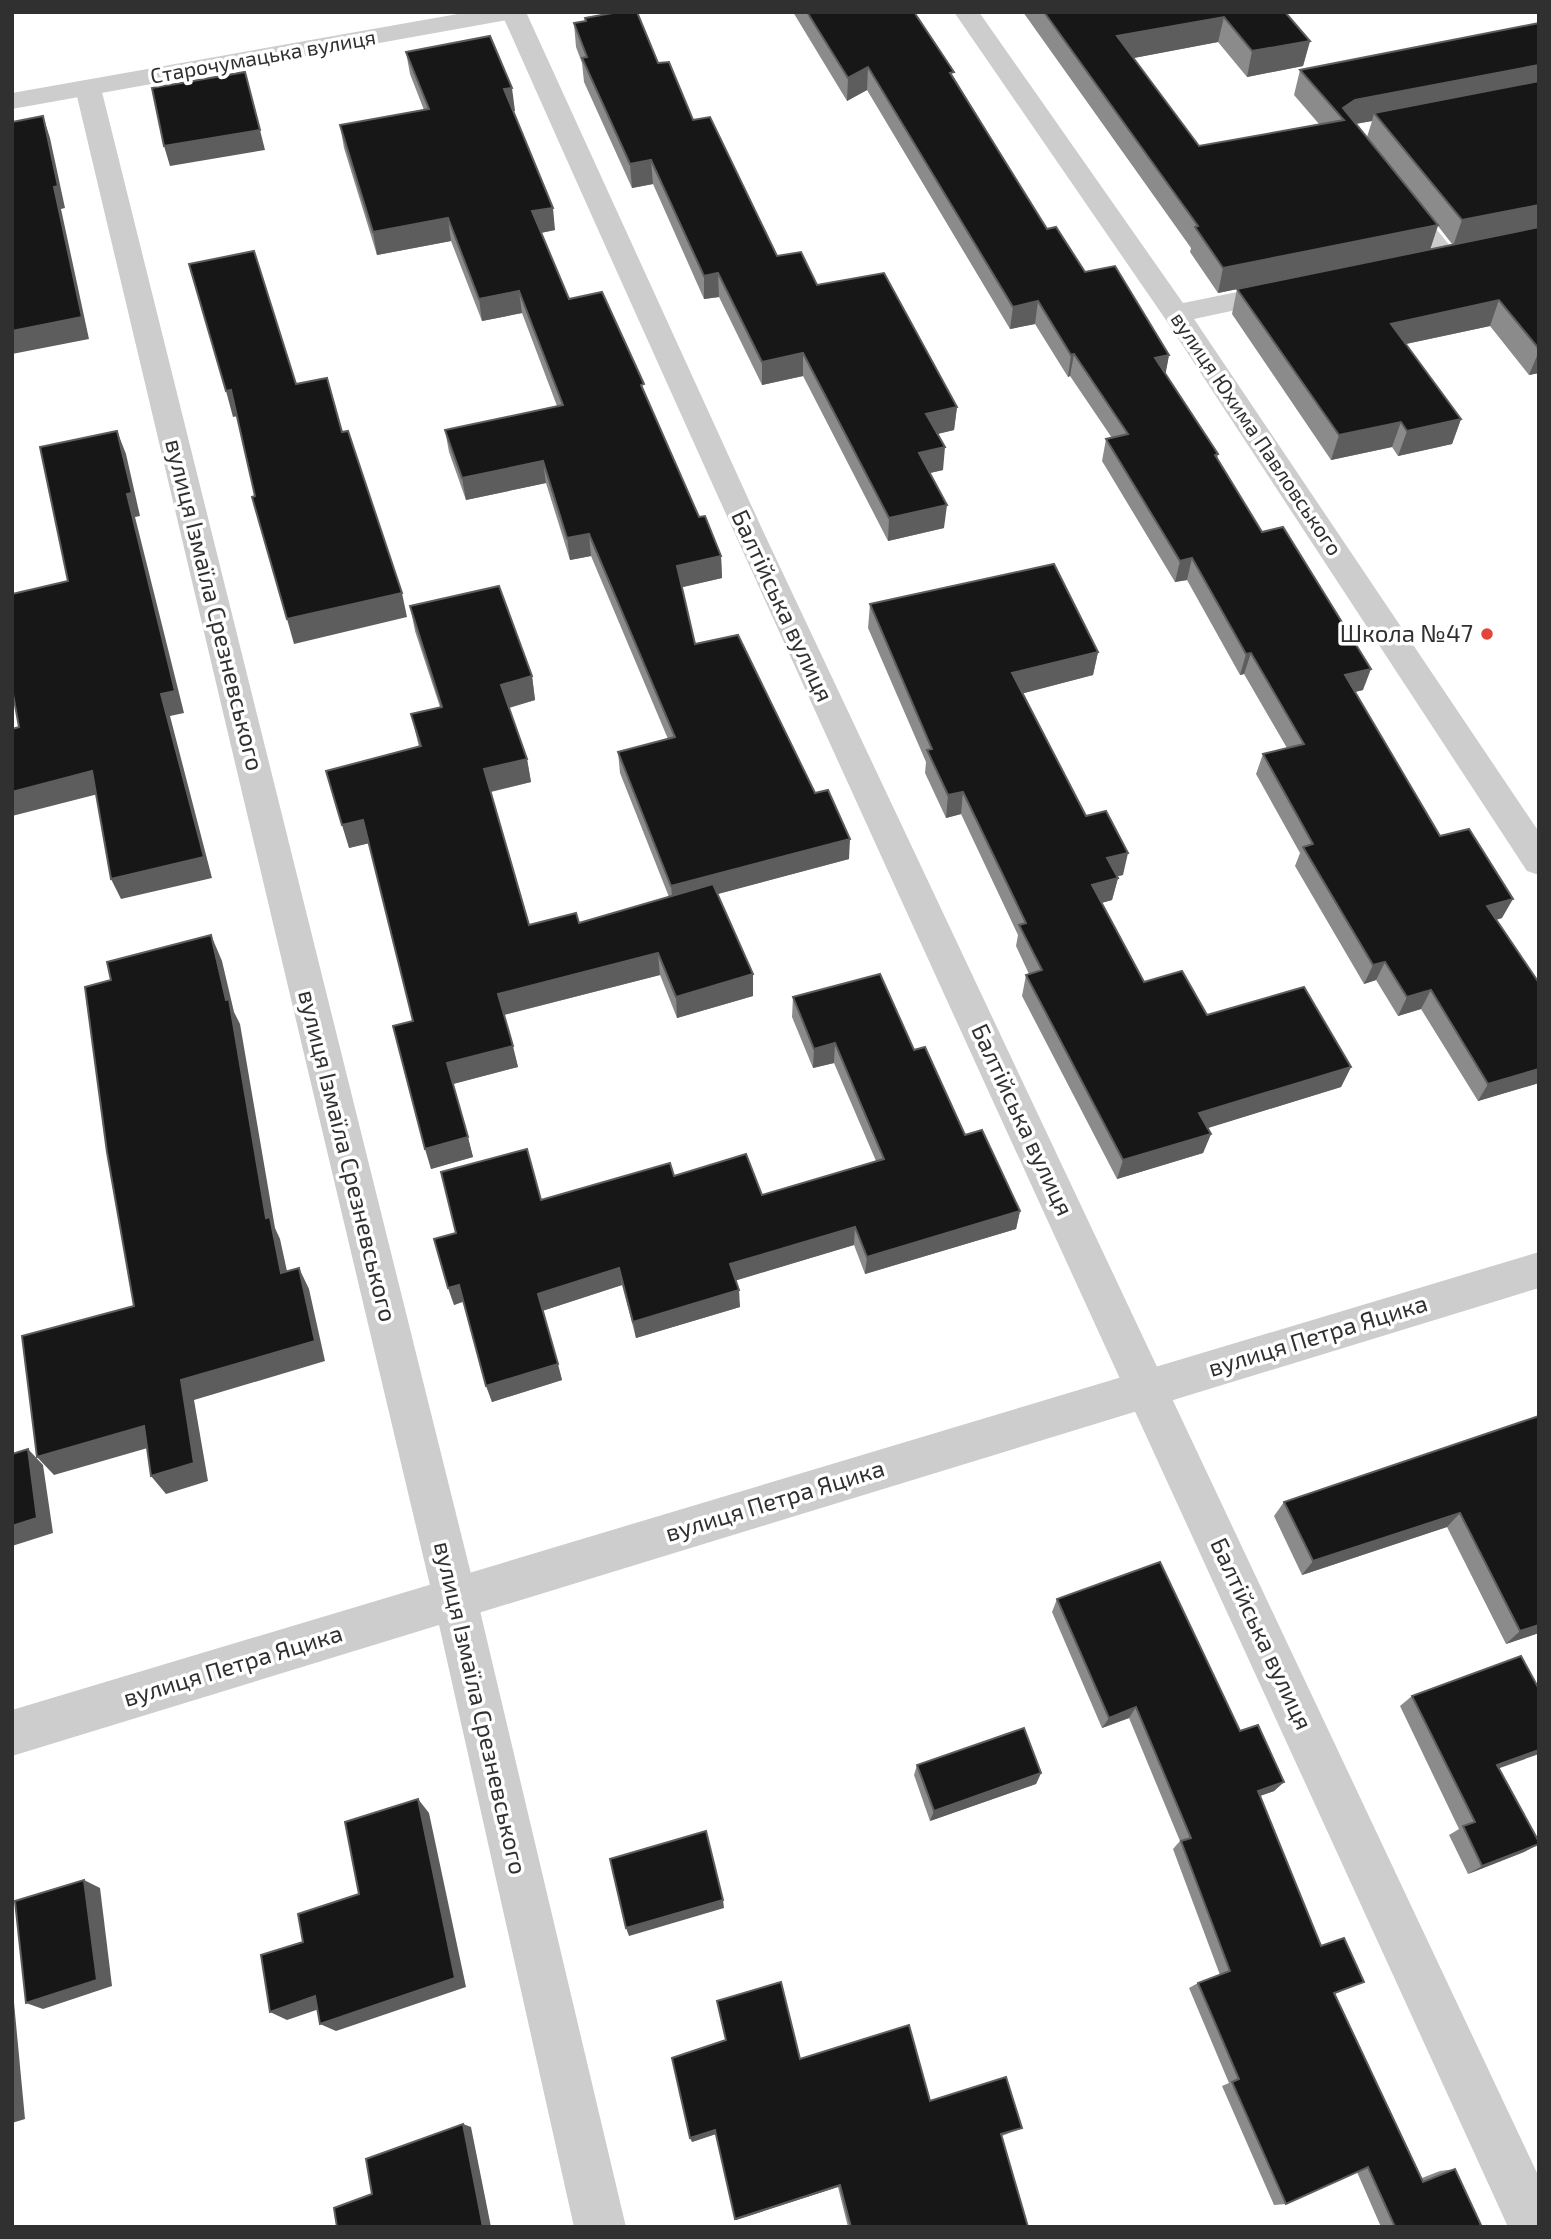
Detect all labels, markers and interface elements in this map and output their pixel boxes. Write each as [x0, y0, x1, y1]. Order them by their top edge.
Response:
street label: Старочумацька вулиця [148, 23, 378, 89]
street label: вулиця Юхима Павловського [1165, 307, 1348, 560]
street label: вулиця Ізмаїла Срезневського [159, 436, 271, 774]
street label: Балтійська вулиця [725, 505, 841, 706]
place label: Школа №47 [1340, 618, 1473, 647]
marker: Школа №47 [1479, 626, 1495, 642]
street label: вулиця Ізмаїла Срезневського [292, 987, 404, 1325]
street label: Балтійська вулиця [965, 1019, 1081, 1220]
street label: вулиця Петра Яцика [1205, 1287, 1431, 1383]
street label: вулиця Петра Яцика [662, 1452, 888, 1548]
street label: Балтійська вулиця [1204, 1533, 1320, 1734]
street label: вулиця Ізмаїла Срезневського [428, 1538, 534, 1877]
street label: вулиця Петра Яцика [120, 1617, 346, 1713]

